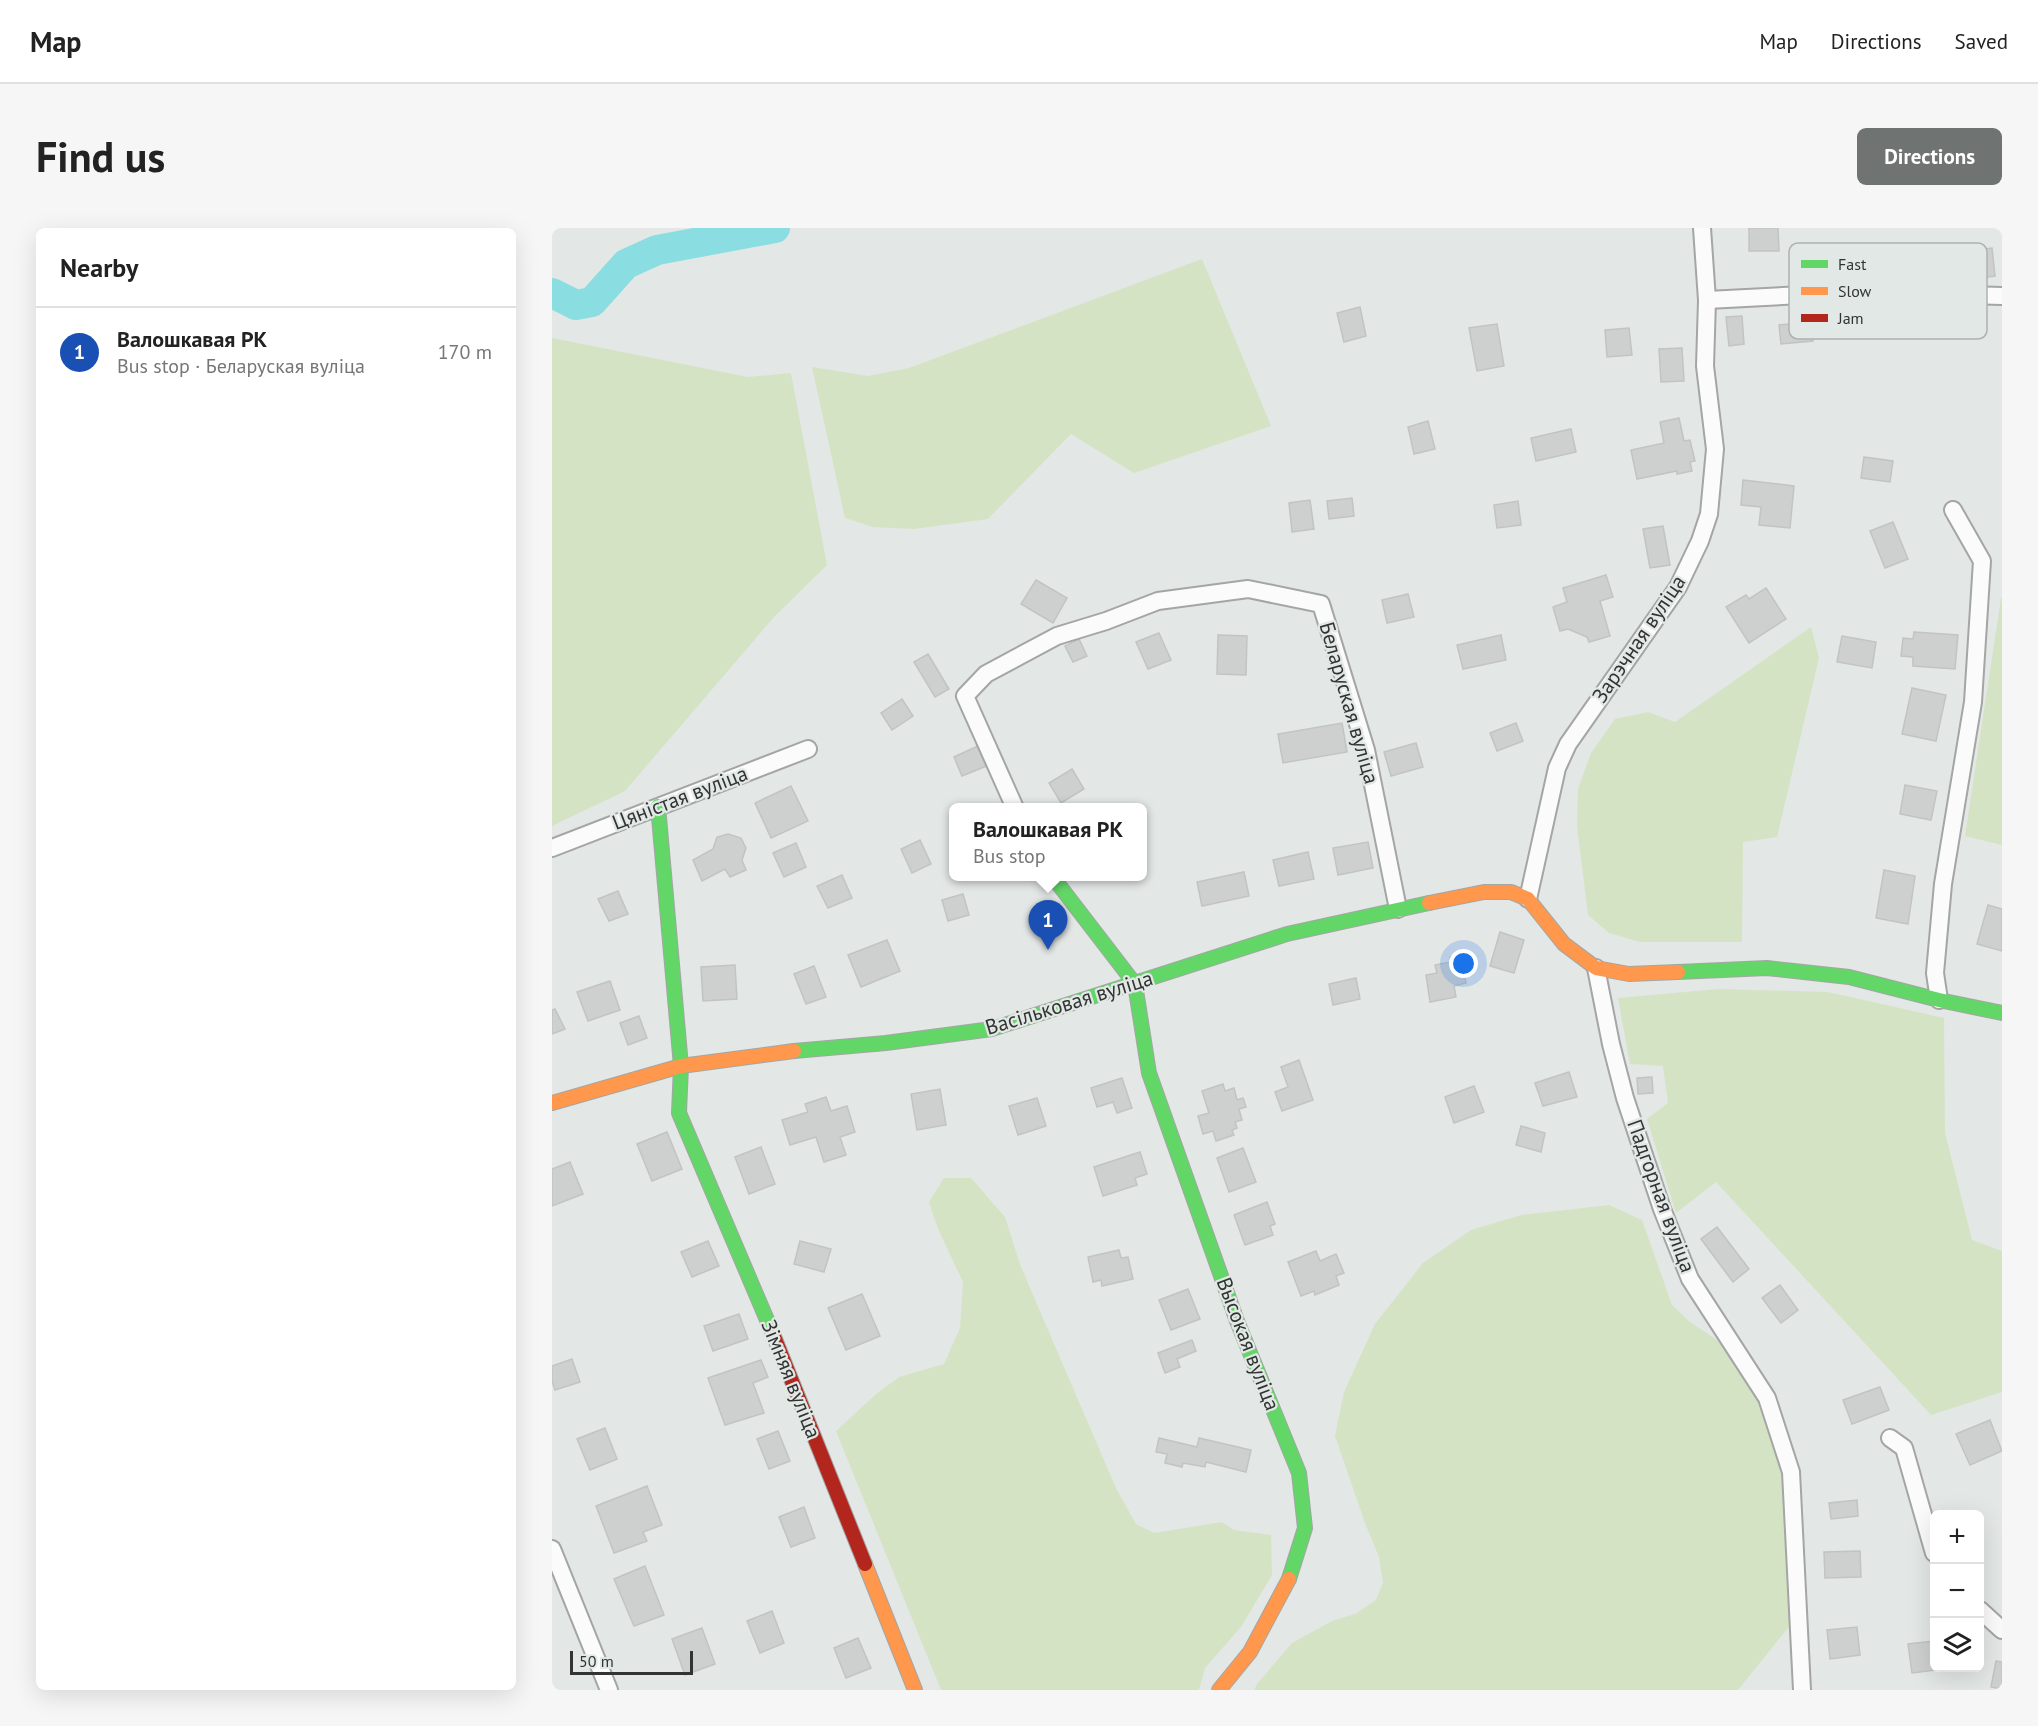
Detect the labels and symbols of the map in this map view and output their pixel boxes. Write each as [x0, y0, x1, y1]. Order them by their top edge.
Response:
legend [1789, 243, 1987, 339]
text: Fast [1838, 254, 1867, 274]
text: Slow [1838, 281, 1872, 301]
text: Jam [1837, 308, 1864, 328]
street label: Зарэчная вуліца [1586, 570, 1691, 708]
street label: Беларуская вуліца [1313, 619, 1385, 787]
street label: Цяністая вуліца [608, 759, 751, 836]
pin: 1 [1028, 900, 1068, 950]
your location [1449, 949, 1478, 978]
street label: Васільковая вуліца [982, 964, 1156, 1041]
street label: Падгорная вуліца [1621, 1116, 1702, 1276]
street label: Высокая вуліца [1211, 1273, 1286, 1414]
street label: Зімняя вуліца [755, 1316, 827, 1442]
scale bar [570, 1648, 693, 1676]

